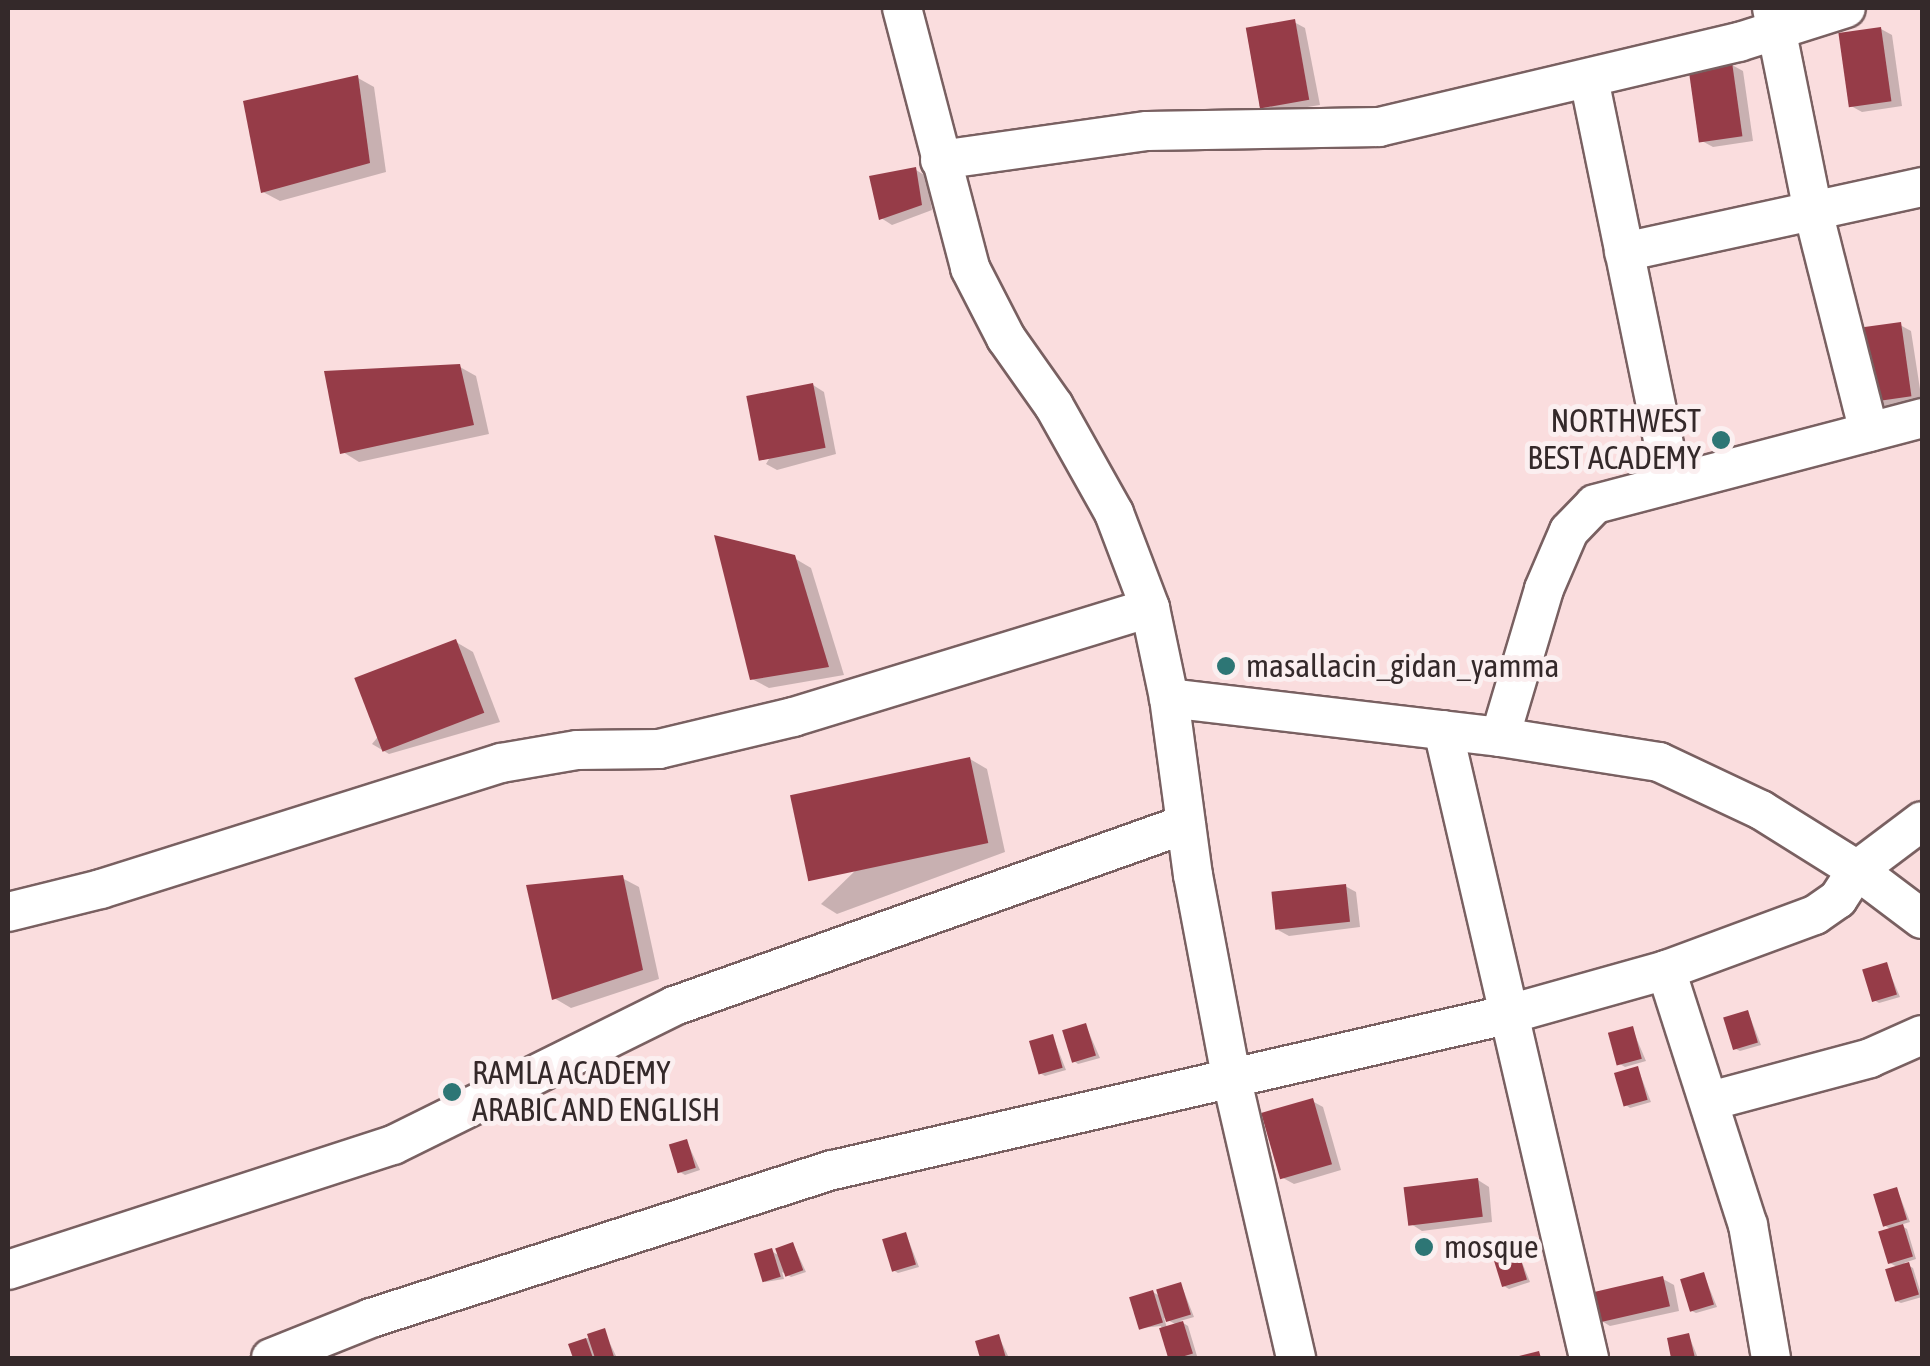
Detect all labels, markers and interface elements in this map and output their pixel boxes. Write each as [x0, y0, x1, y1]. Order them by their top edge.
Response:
place label: NORTHWEST BEST ACADEMY [1527, 403, 1701, 478]
marker: NORTHWEST BEST ACADEMY [1710, 429, 1732, 451]
place label: masallacin_gidan_yamma [1246, 647, 1559, 685]
marker: masallacin_gidan_yamma [1215, 655, 1237, 677]
place label: RAMLA ACADEMY ARABIC AND ENGLISH [472, 1055, 720, 1130]
marker: RAMLA ACADEMY ARABIC AND ENGLISH [441, 1081, 463, 1103]
place label: mosque [1444, 1228, 1539, 1266]
marker: mosque [1413, 1236, 1435, 1258]

